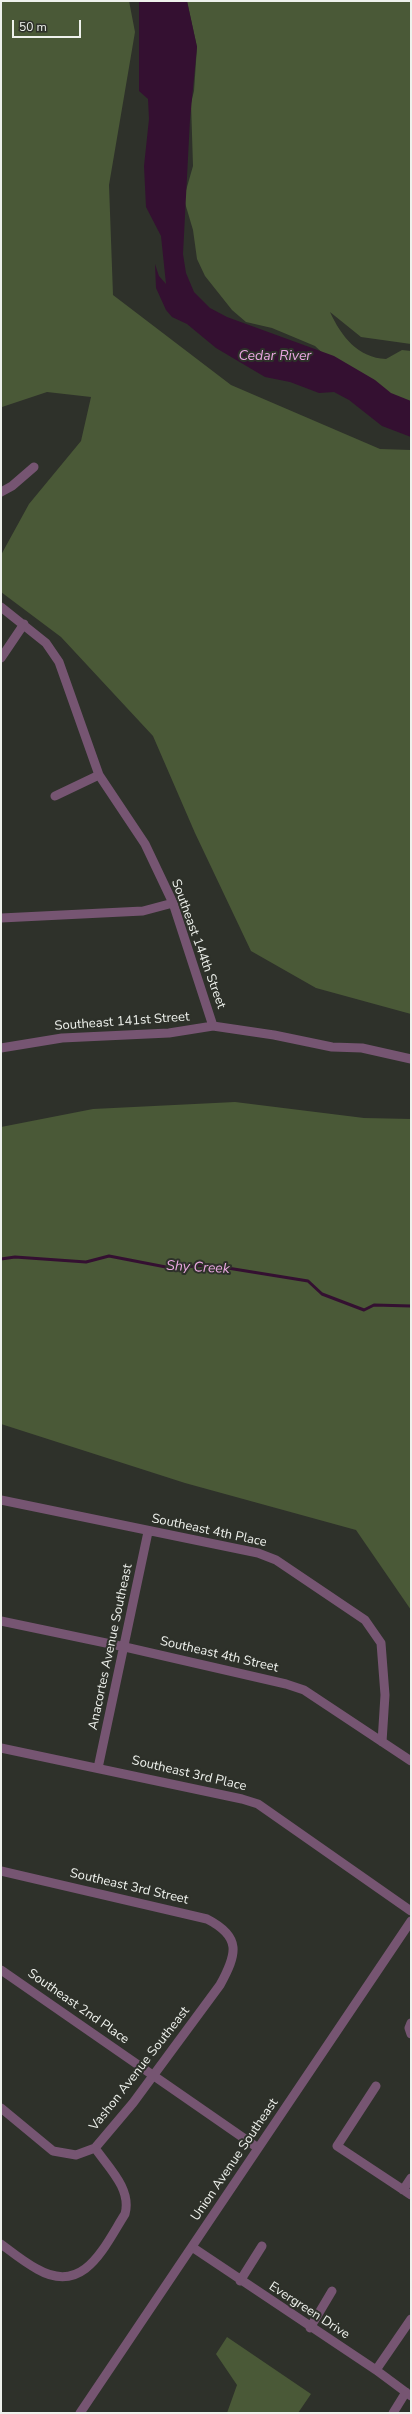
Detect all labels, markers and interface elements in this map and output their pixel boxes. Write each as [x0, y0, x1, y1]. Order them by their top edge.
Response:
scale bar [14, 12, 83, 38]
text: 50 m [19, 19, 47, 35]
water label: Cedar River [239, 349, 311, 365]
street label: Southeast 144th Street [167, 877, 229, 1011]
street label: Southeast 141st Street [54, 1010, 190, 1034]
water label: Shy Creek [166, 1258, 230, 1278]
street label: Southeast 4th Place [150, 1511, 268, 1551]
street label: Anacortes Avenue Southeast [86, 1563, 136, 1731]
street label: Southeast 4th Street [158, 1634, 280, 1676]
street label: Southeast 3rd Place [130, 1753, 248, 1795]
street label: Southeast 3rd Street [68, 1866, 190, 1908]
street label: Southeast 2nd Place [24, 1966, 132, 2048]
street label: Vashon Avenue Southeast [87, 2004, 193, 2134]
street label: Union Avenue Southeast [188, 2096, 282, 2224]
street label: Evergreen Drive [266, 2279, 352, 2343]

